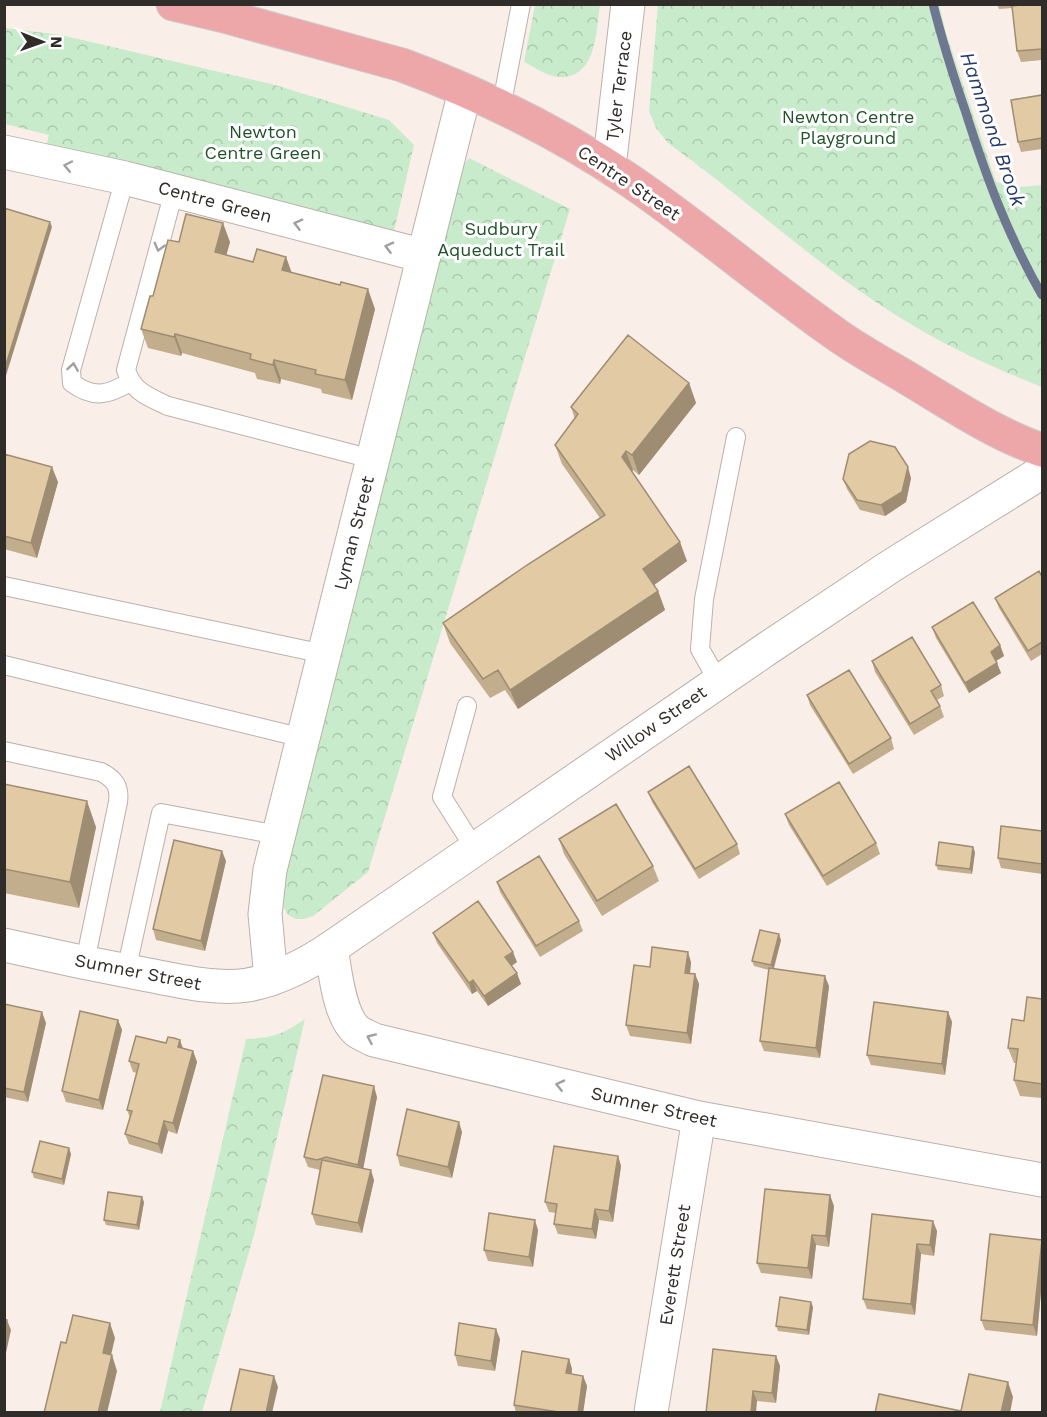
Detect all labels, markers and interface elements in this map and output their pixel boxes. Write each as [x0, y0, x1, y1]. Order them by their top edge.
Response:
north arrow [12, 12, 72, 72]
street label: Tyler Terrace [601, 29, 636, 143]
text: N [47, 36, 66, 48]
water label: Hammond Brook [955, 49, 1031, 210]
park label: Newton Centre Playground [782, 106, 914, 148]
park label: Newton Centre Green [205, 121, 321, 163]
street label: Centre Street [574, 141, 685, 225]
one-way arrow [63, 160, 73, 173]
street label: Centre Green [156, 176, 274, 227]
one-way arrow [293, 218, 303, 231]
park label: Sudbury Aqueduct Trail [437, 218, 565, 260]
one-way arrow [153, 242, 166, 252]
one-way arrow [384, 242, 394, 255]
one-way arrow [67, 362, 79, 372]
street label: Lyman Street [329, 473, 378, 592]
street label: Willow Street [601, 681, 711, 766]
street label: Sumner Street [73, 949, 204, 994]
one-way arrow [367, 1033, 378, 1045]
one-way arrow [555, 1079, 565, 1092]
street label: Sumner Street [589, 1082, 720, 1131]
street label: Everett Street [655, 1203, 694, 1327]

